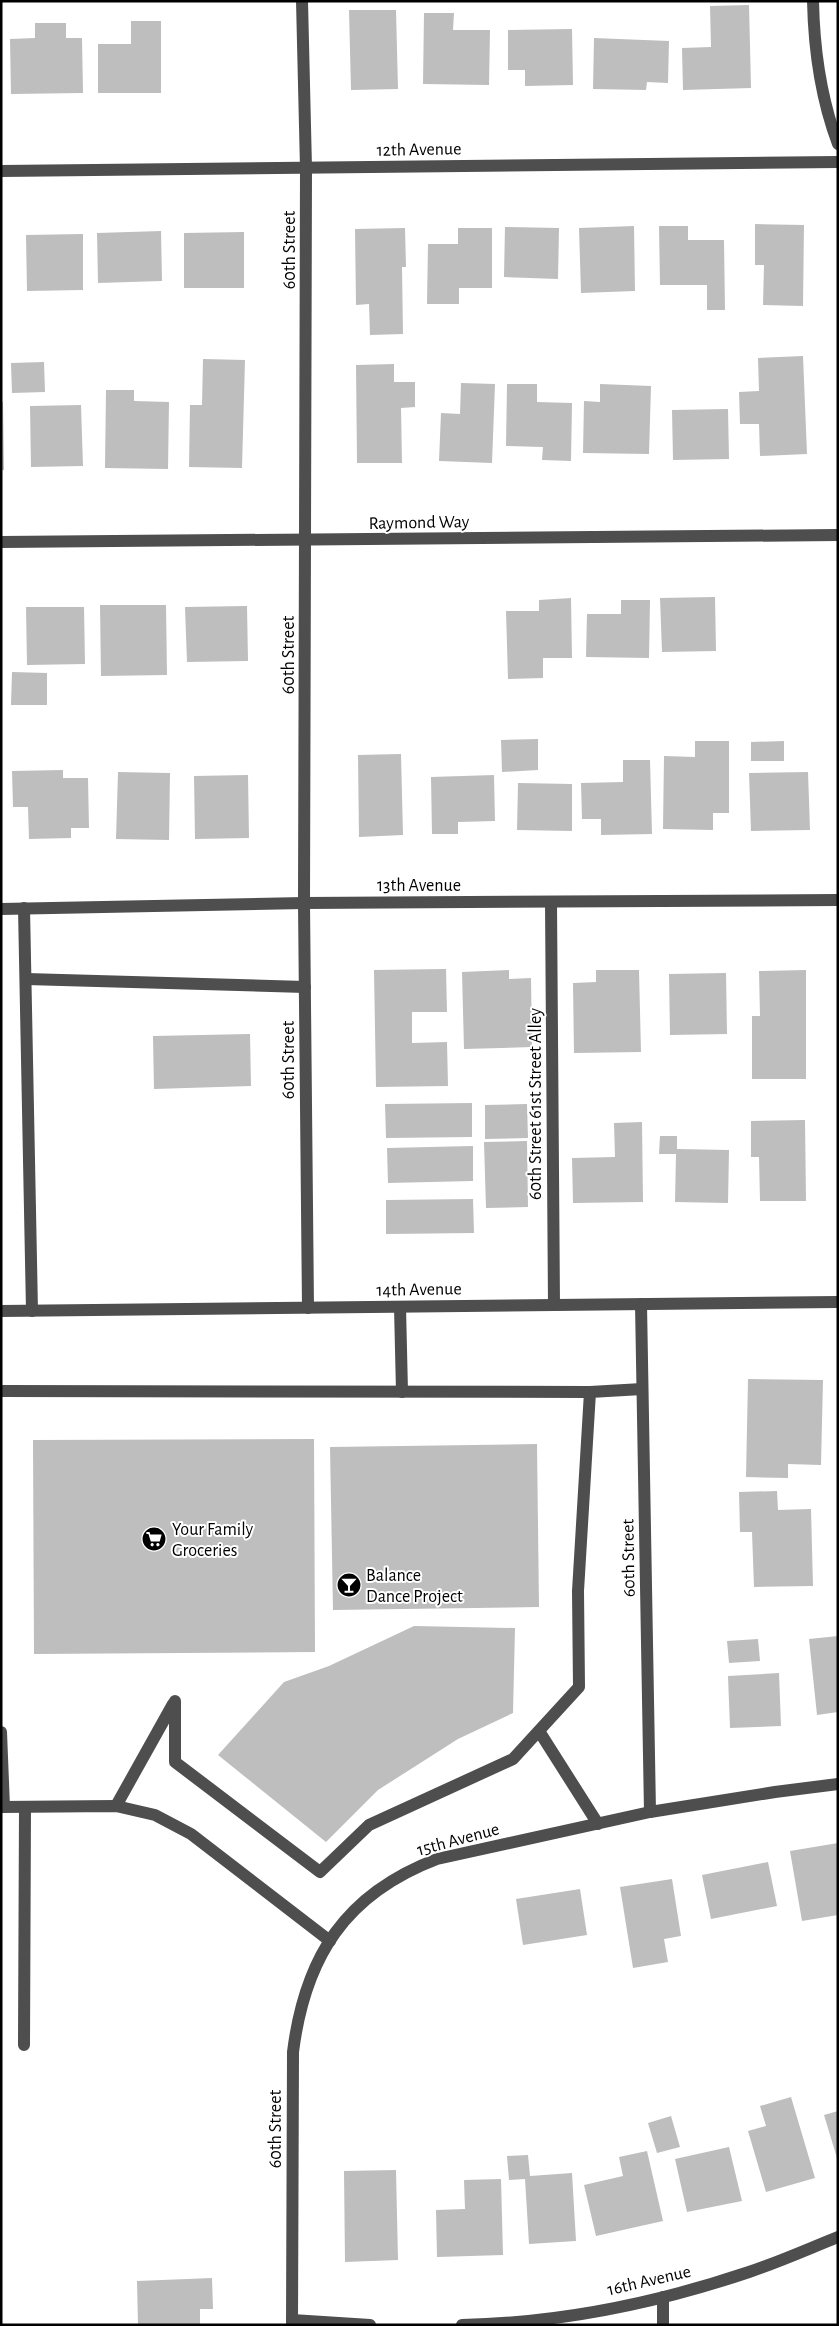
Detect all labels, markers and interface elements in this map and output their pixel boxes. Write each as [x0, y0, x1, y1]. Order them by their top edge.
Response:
street label: 12th Avenue [376, 140, 462, 160]
street label: 60th Street [281, 211, 299, 289]
street label: Raymond Way [368, 513, 470, 533]
street label: 60th Street [280, 616, 298, 694]
street label: 13th Avenue [377, 877, 461, 895]
street label: 60th Street 61st Street Alley [527, 1008, 545, 1200]
street label: 60th Street [280, 1021, 298, 1099]
street label: 14th Avenue [376, 1280, 462, 1300]
street label: 60th Street [619, 1518, 639, 1597]
place label: Your Family Groceries [172, 1521, 254, 1560]
supermarket icon: Your Family Groceries [141, 1526, 167, 1552]
place label: Balance Dance Project [366, 1567, 463, 1606]
bar icon: Balance Dance Project [336, 1572, 362, 1598]
street label: 15th Avenue [415, 1820, 501, 1860]
street label: 60th Street [267, 2090, 285, 2168]
street label: 16th Avenue [606, 2263, 693, 2299]

